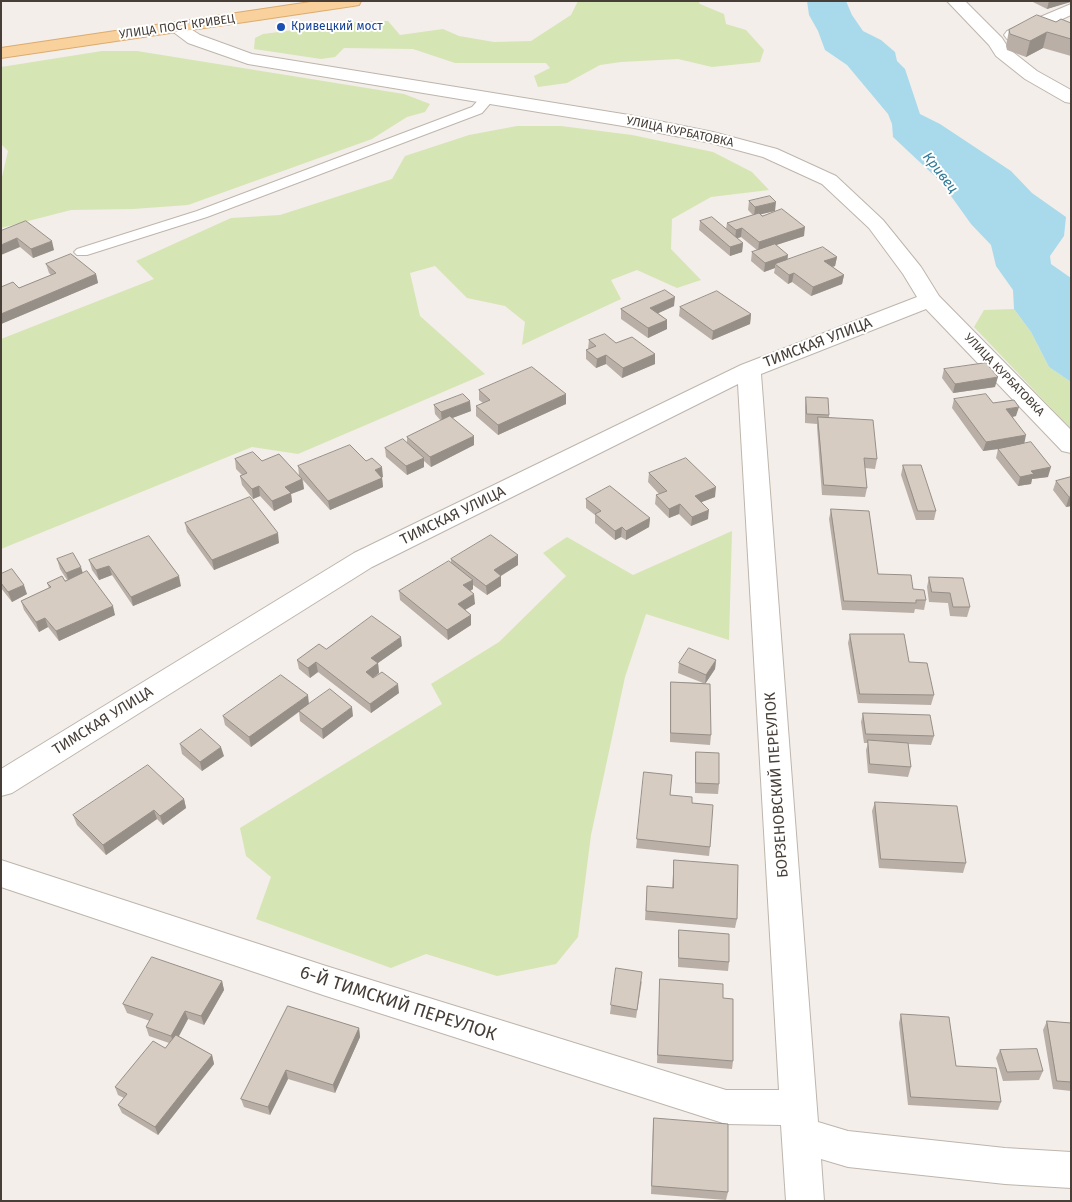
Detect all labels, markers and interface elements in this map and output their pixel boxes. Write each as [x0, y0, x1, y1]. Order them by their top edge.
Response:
street label: УЛИЦА ПОСТ КРИВЕЦ [118, 12, 236, 42]
place label: Кривецкий мост [291, 20, 383, 34]
marker: Кривецкий мост [275, 21, 287, 33]
street label: УЛИЦА КУРБАТОВКА [625, 114, 735, 150]
water label: Кривец [919, 149, 961, 197]
street label: ТИМСКАЯ УЛИЦА [761, 314, 875, 372]
street label: УЛИЦА КУРБАТОВКА [961, 331, 1047, 419]
street label: ТИМСКАЯ УЛИЦА [397, 483, 509, 549]
street label: ТИМСКАЯ УЛИЦА [50, 683, 156, 759]
street label: БОРЗЕНОВСКИЙ ПЕРЕУЛОК [762, 692, 792, 878]
street label: 6-Й ТИМСКИЙ ПЕРЕУЛОК [297, 962, 499, 1046]

